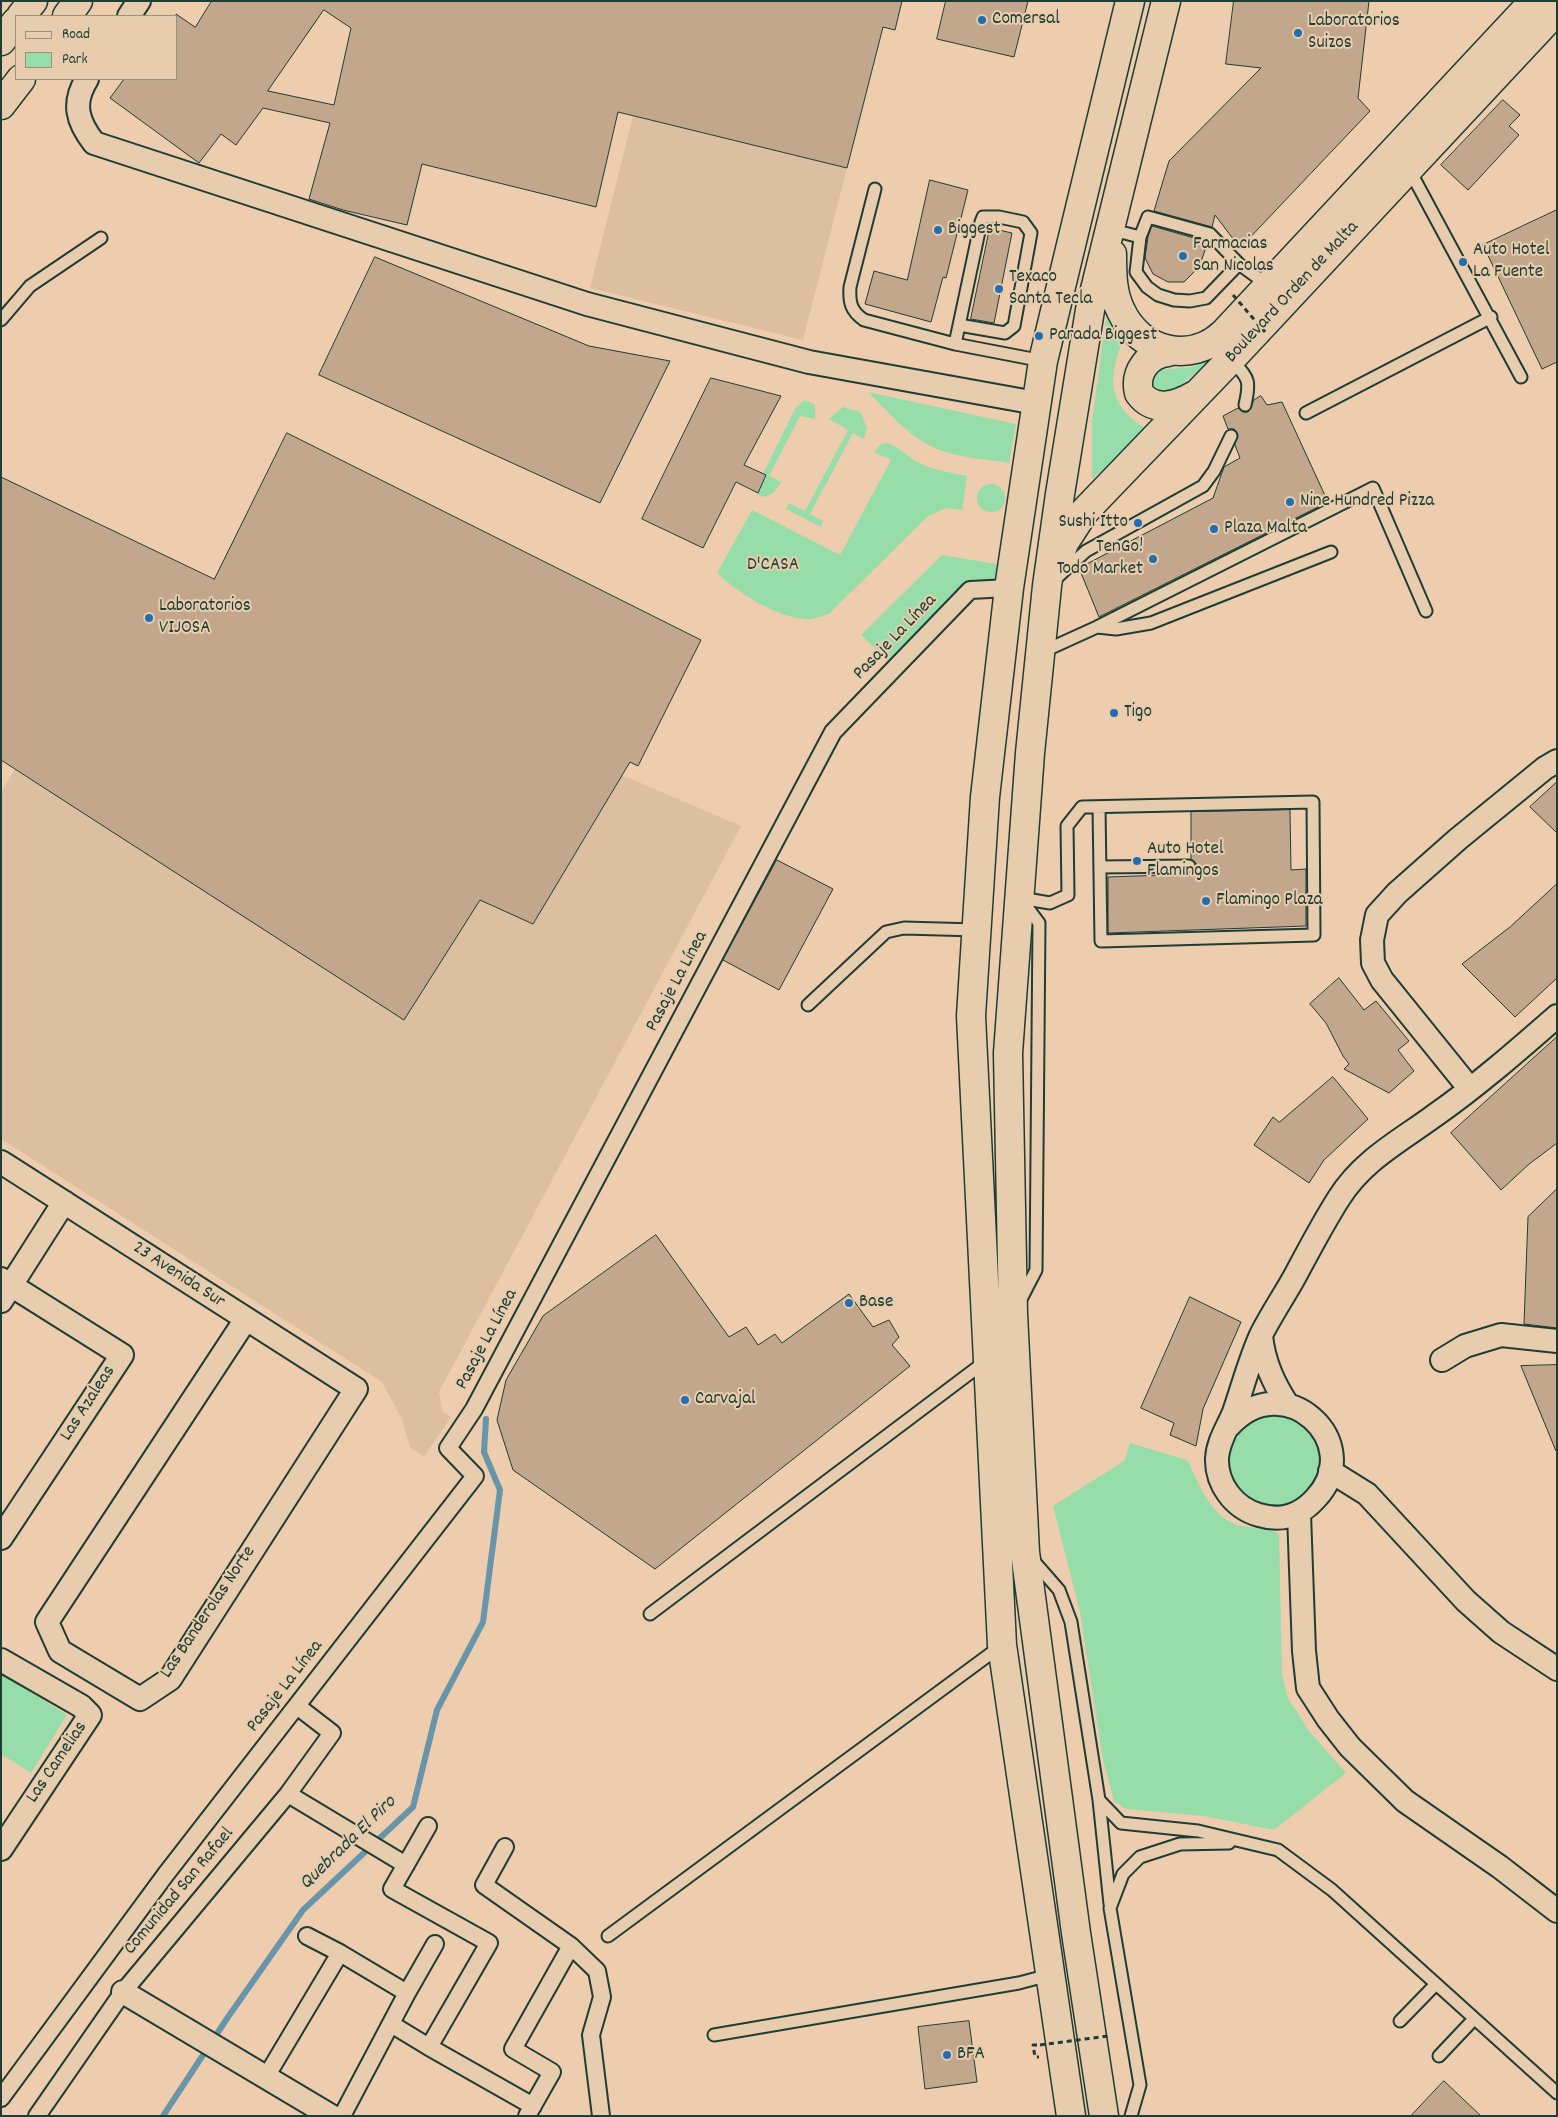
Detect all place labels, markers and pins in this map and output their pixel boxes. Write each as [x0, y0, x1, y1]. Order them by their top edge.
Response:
place label: Comersal [992, 9, 1060, 31]
place label: Laboratorios Suizos [1308, 11, 1400, 55]
marker: Comersal [976, 14, 988, 26]
marker: Laboratorios Suizos [1292, 27, 1304, 39]
place label: Biggest [948, 219, 1000, 241]
marker: Biggest [932, 224, 944, 236]
place label: Farmacias San Nicolas [1193, 234, 1274, 278]
place label: Auto Hotel La Fuente [1473, 240, 1549, 284]
marker: Farmacias San Nicolas [1177, 250, 1189, 262]
marker: Auto Hotel La Fuente [1457, 256, 1469, 268]
place label: Texaco Santa Tecla [1009, 267, 1092, 311]
marker: Texaco Santa Tecla [993, 283, 1005, 295]
place label: Parada Biggest [1049, 325, 1157, 347]
marker: Parada Biggest [1033, 330, 1045, 342]
place label: Nine Hundred Pizza [1300, 491, 1434, 513]
marker: Nine Hundred Pizza [1284, 496, 1296, 508]
place label: Sushi Itto [1059, 512, 1128, 534]
marker: Sushi Itto [1132, 517, 1144, 529]
place label: Plaza Malta [1224, 518, 1307, 540]
marker: Plaza Malta [1208, 523, 1220, 535]
place label: TenGo! Todo Market [1057, 537, 1143, 581]
marker: TenGo! Todo Market [1147, 553, 1159, 565]
place label: Laboratorios VIJOSA [159, 596, 251, 640]
marker: Laboratorios VIJOSA [143, 612, 155, 624]
place label: Tigo [1124, 702, 1152, 724]
marker: Tigo [1108, 707, 1120, 719]
place label: Auto Hotel Flamingos [1147, 839, 1223, 883]
marker: Auto Hotel Flamingos [1131, 855, 1143, 867]
place label: Flamingo Plaza [1216, 890, 1323, 912]
marker: Flamingo Plaza [1200, 895, 1212, 907]
place label: Base [859, 1292, 893, 1314]
marker: Base [843, 1297, 855, 1309]
place label: Carvajal [695, 1389, 756, 1411]
marker: Carvajal [679, 1394, 691, 1406]
place label: BFA [957, 2044, 985, 2066]
marker: BFA [941, 2049, 953, 2061]

